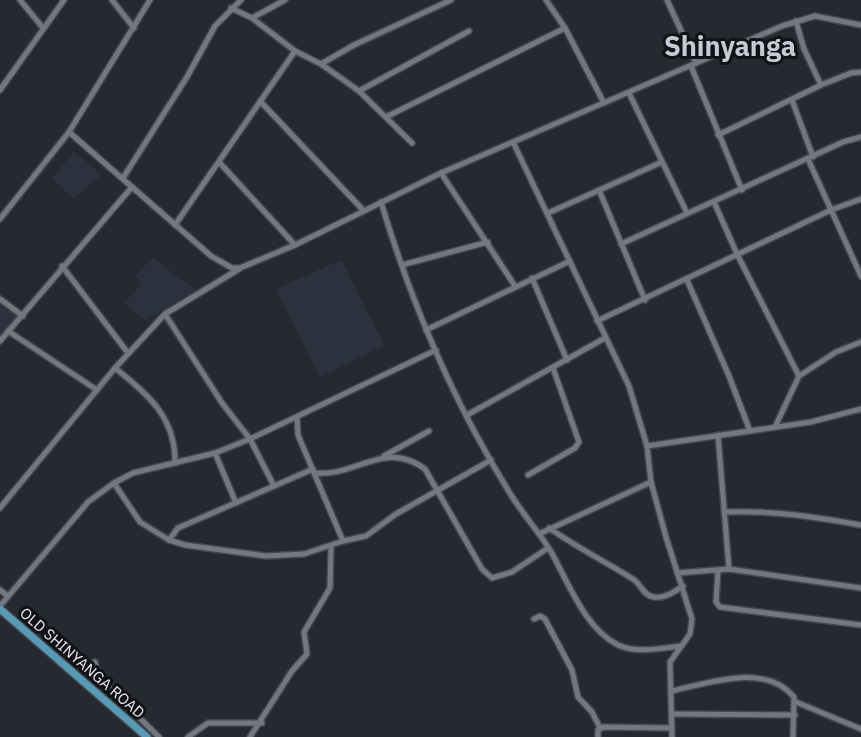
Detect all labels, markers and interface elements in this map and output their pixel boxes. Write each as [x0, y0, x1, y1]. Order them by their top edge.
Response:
district label: Shinyanga [664, 28, 796, 63]
street label: OLD SHINYANGA ROAD [16, 603, 149, 722]

